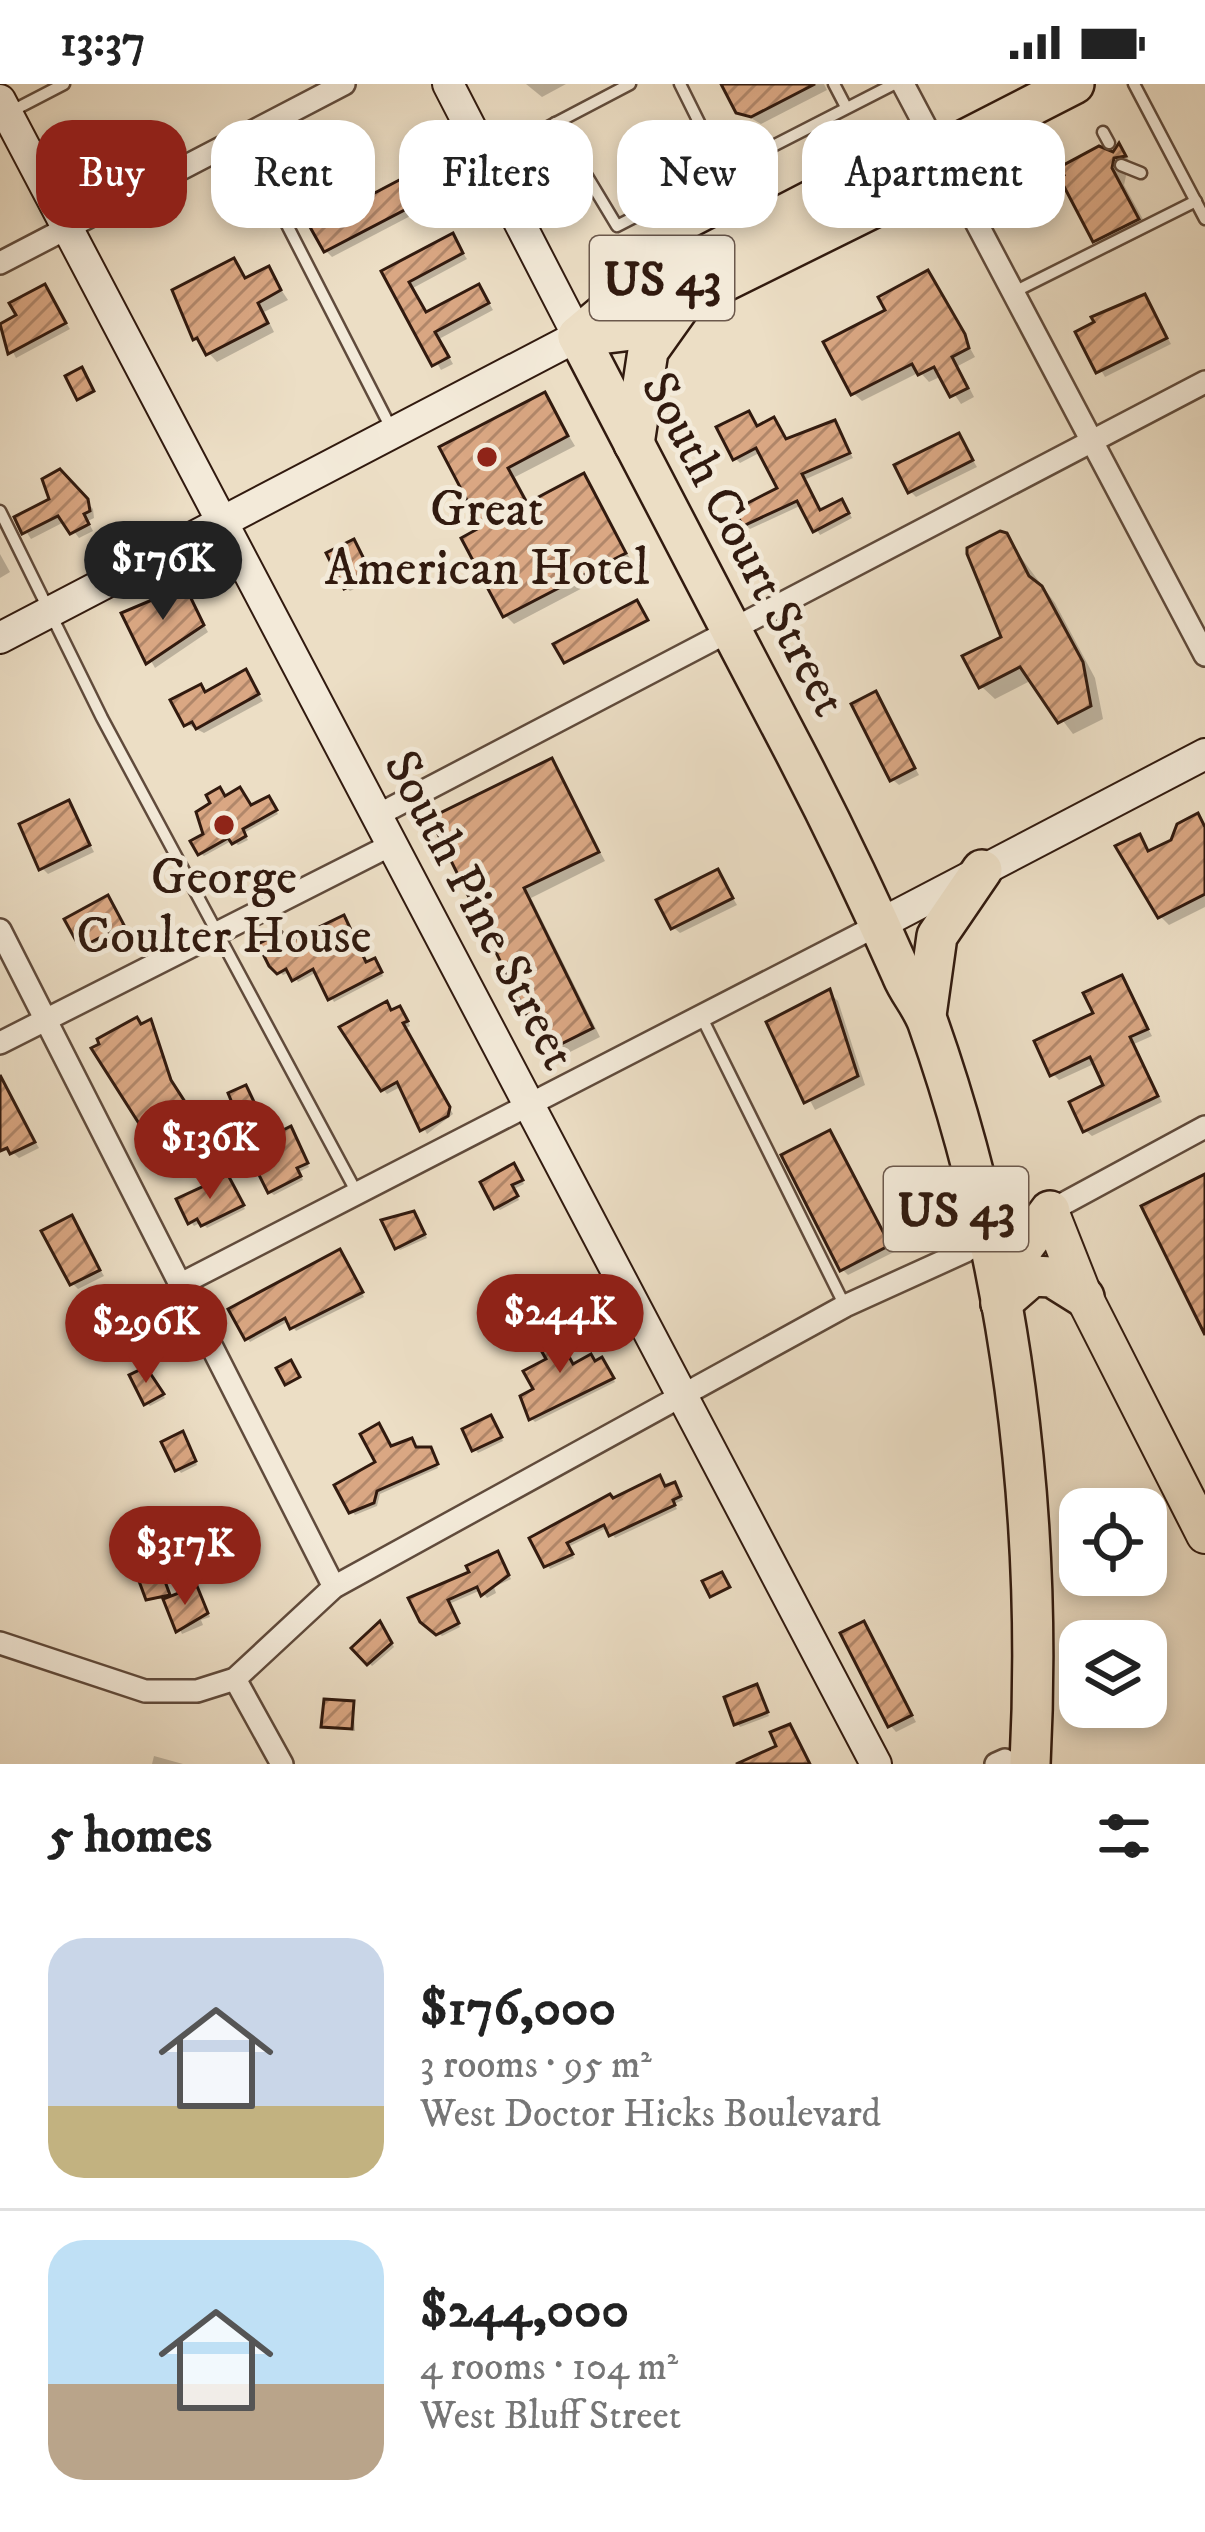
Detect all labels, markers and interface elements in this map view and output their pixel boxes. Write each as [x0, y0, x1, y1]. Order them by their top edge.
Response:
text: 13:37 [60, 14, 146, 70]
chip: Buy [36, 120, 187, 228]
chip: Rent [211, 120, 375, 228]
chip: Filters [399, 120, 593, 228]
chip: New [617, 120, 778, 228]
chip: Apartment [802, 120, 1065, 228]
road number: US 43 [590, 236, 734, 320]
street label: South Court Street [626, 361, 861, 727]
marker: Great American Hotel [474, 444, 500, 470]
place label: Great American Hotel [325, 478, 650, 601]
pin: $176K [79, 521, 247, 623]
text: $176K [111, 535, 215, 584]
street label: South Pine Street [368, 740, 590, 1081]
marker: George Coulter House [211, 812, 237, 838]
place label: George Coulter House [76, 846, 372, 969]
pin: $136K [126, 1100, 294, 1202]
text: $136K [161, 1114, 259, 1163]
road number: US 43 [884, 1167, 1028, 1251]
pin: $244K [476, 1274, 644, 1376]
pin: $296K [62, 1284, 230, 1386]
text: $244K [504, 1288, 616, 1337]
text: $296K [92, 1298, 200, 1347]
map controls [1059, 1488, 1167, 1728]
button: locate [1059, 1488, 1167, 1596]
pin: $317K [101, 1506, 269, 1608]
text: $317K [136, 1520, 234, 1569]
button: layers [1059, 1620, 1167, 1728]
icon: filters [1091, 1803, 1157, 1869]
text: 5 homes [48, 1804, 212, 1868]
text: $176,000 [420, 1977, 616, 2041]
icon: home [144, 1986, 288, 2130]
text: 3 rooms · 95 m² [420, 2041, 652, 2090]
text: West Doctor Hicks Boulevard [420, 2090, 881, 2139]
text: $244,000 [420, 2279, 629, 2343]
icon: home [144, 2288, 288, 2432]
text: 4 rooms · 104 m² [420, 2343, 678, 2392]
text: West Bluff Street [420, 2392, 681, 2441]

